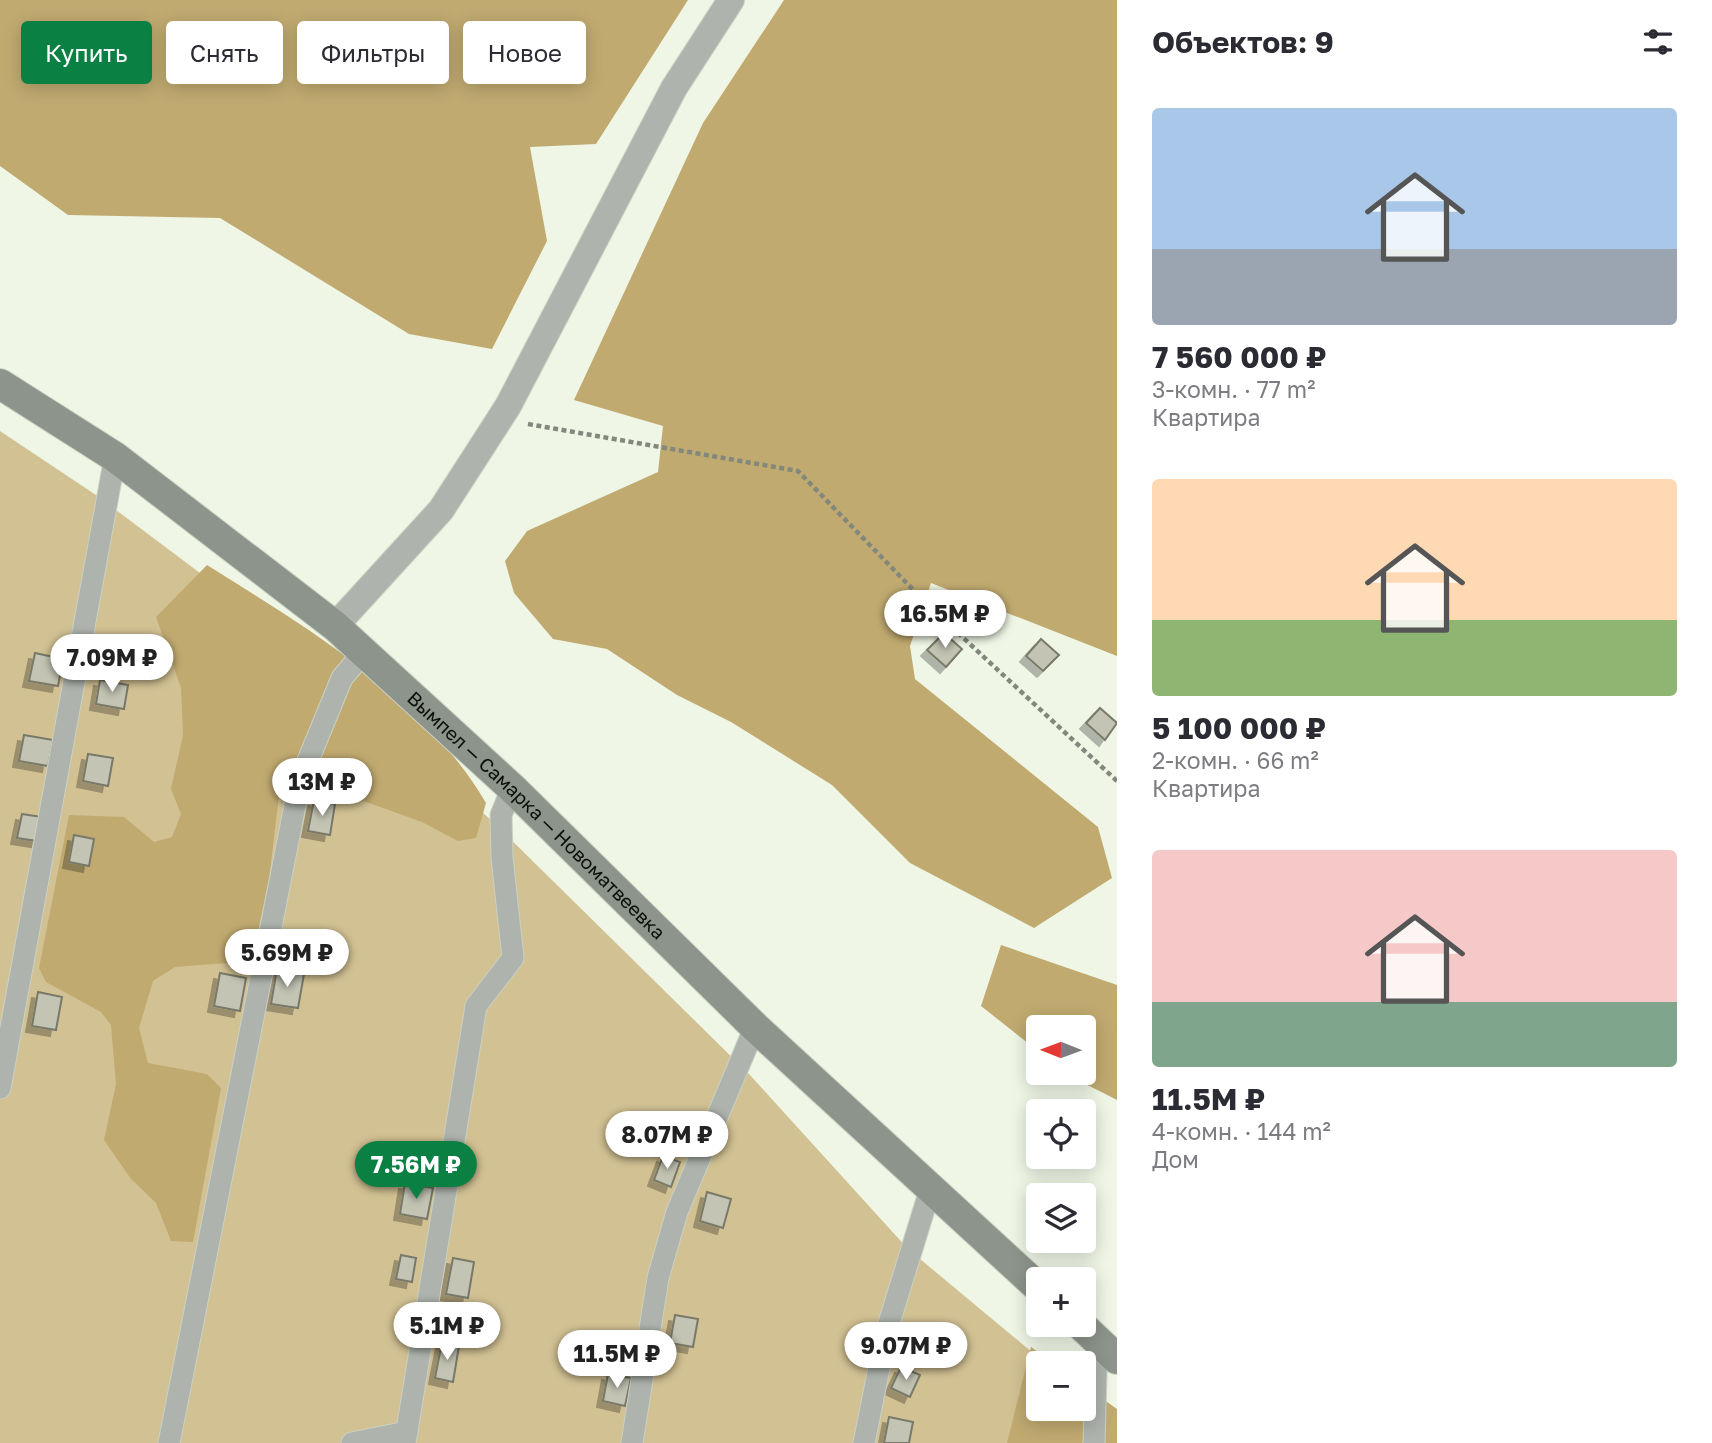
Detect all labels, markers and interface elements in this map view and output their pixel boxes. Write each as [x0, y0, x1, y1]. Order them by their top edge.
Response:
chip: Купить [21, 21, 152, 84]
chip: Снять [166, 21, 283, 84]
chip: Фильтры [297, 21, 449, 84]
chip: Новое [463, 21, 586, 84]
icon: filters [1639, 23, 1677, 61]
text: Объектов: 9 [1152, 24, 1334, 60]
icon: home [1352, 154, 1478, 280]
text: 7 560 000 ₽ [1152, 339, 1326, 375]
text: 3-комн. · 77 m² [1152, 375, 1315, 403]
text: Квартира [1152, 403, 1260, 431]
icon: home [1352, 525, 1478, 651]
pin: 16.5M ₽ [880, 590, 1010, 650]
text: 16.5M ₽ [900, 599, 990, 627]
pin: 7.09M ₽ [47, 634, 177, 694]
text: 7.09M ₽ [66, 643, 158, 671]
street label: Вымпел — Самарка — Новоматвеевка [403, 686, 671, 944]
text: 5 100 000 ₽ [1152, 710, 1326, 746]
text: 2-комн. · 66 m² [1152, 746, 1319, 774]
pin: 13M ₽ [273, 758, 371, 818]
text: 13M ₽ [288, 767, 356, 795]
text: Квартира [1152, 774, 1260, 802]
icon: home [1352, 896, 1478, 1022]
pin: 5.69M ₽ [222, 930, 352, 989]
text: 5.69M ₽ [241, 938, 333, 966]
north arrow [1026, 1015, 1096, 1085]
map controls [1026, 1015, 1096, 1421]
text: 11.5M ₽ [1152, 1081, 1265, 1117]
button: locate [1026, 1099, 1096, 1169]
pin: 8.07M ₽ [602, 1112, 732, 1171]
text: 4-комн. · 144 m² [1152, 1117, 1331, 1145]
text: 8.07M ₽ [621, 1120, 713, 1148]
pin: 7.56M ₽ [351, 1142, 481, 1201]
text: Дом [1152, 1145, 1199, 1173]
text: 7.56M ₽ [371, 1150, 461, 1178]
button: layers [1026, 1183, 1096, 1253]
button: + [1026, 1267, 1096, 1337]
pin: 5.1M ₽ [390, 1302, 504, 1362]
text: 5.1M ₽ [410, 1311, 484, 1339]
pin: 9.07M ₽ [841, 1322, 971, 1382]
pin: 11.5M ₽ [552, 1330, 682, 1390]
text: 9.07M ₽ [860, 1331, 952, 1359]
text: 11.5M ₽ [574, 1339, 660, 1367]
button: − [1026, 1351, 1096, 1421]

